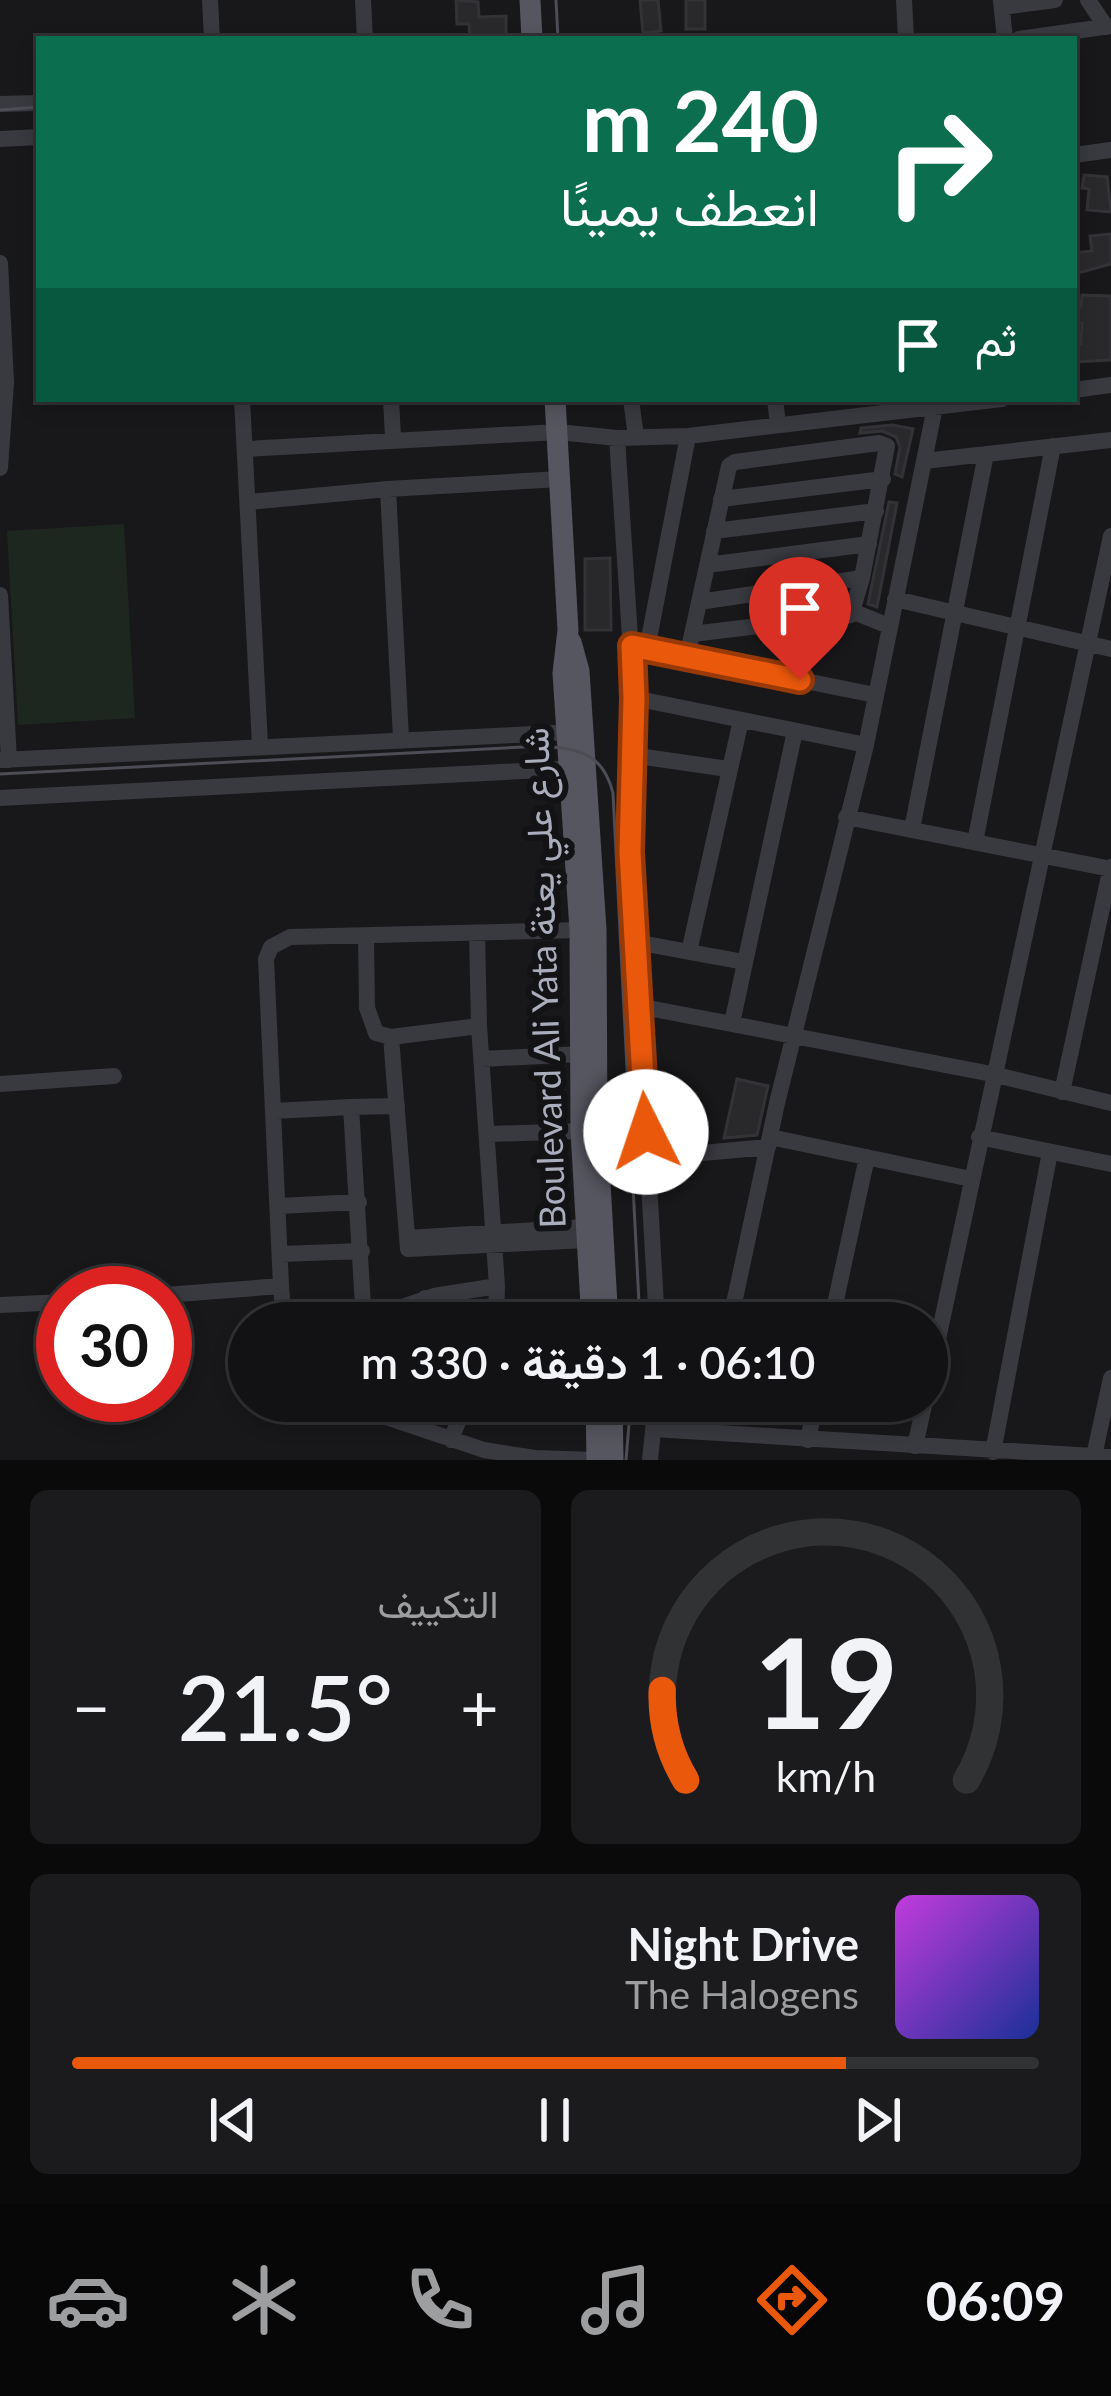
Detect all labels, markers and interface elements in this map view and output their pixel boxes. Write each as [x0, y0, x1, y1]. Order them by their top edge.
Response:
text: 240 m [582, 69, 819, 170]
icon: right [861, 84, 1017, 240]
text: انعطف يمينًا [560, 173, 819, 238]
icon: arrive [885, 312, 951, 378]
text: ثم [975, 312, 1017, 366]
pin [749, 557, 851, 680]
icon: arrive [767, 575, 833, 641]
street label: Boulevard Ali Yata شارع علي يعتة [512, 726, 583, 1229]
position arrow [583, 1069, 709, 1195]
speed limit sign: 30 [36, 1266, 192, 1422]
text: 06:10 · 1 دقيقة · 330 m [361, 1335, 815, 1389]
text: التكييف [378, 1580, 499, 1626]
text: 19 [753, 1606, 898, 1756]
text: 21.5° [178, 1652, 393, 1760]
text: − [72, 1667, 110, 1746]
text: + [460, 1667, 499, 1746]
text: km/h [776, 1750, 876, 1801]
text: Night Drive [628, 1917, 859, 1971]
text: The Halogens [625, 1971, 859, 2017]
icon: previous [200, 2087, 266, 2153]
icon: pause [522, 2087, 588, 2153]
icon: next [845, 2087, 911, 2153]
icon: car [46, 2258, 130, 2342]
icon: climate [222, 2258, 306, 2342]
icon: phone [398, 2258, 482, 2342]
icon: music [574, 2258, 658, 2342]
icon: directions [750, 2258, 834, 2342]
text: 06:09 [926, 2268, 1065, 2333]

